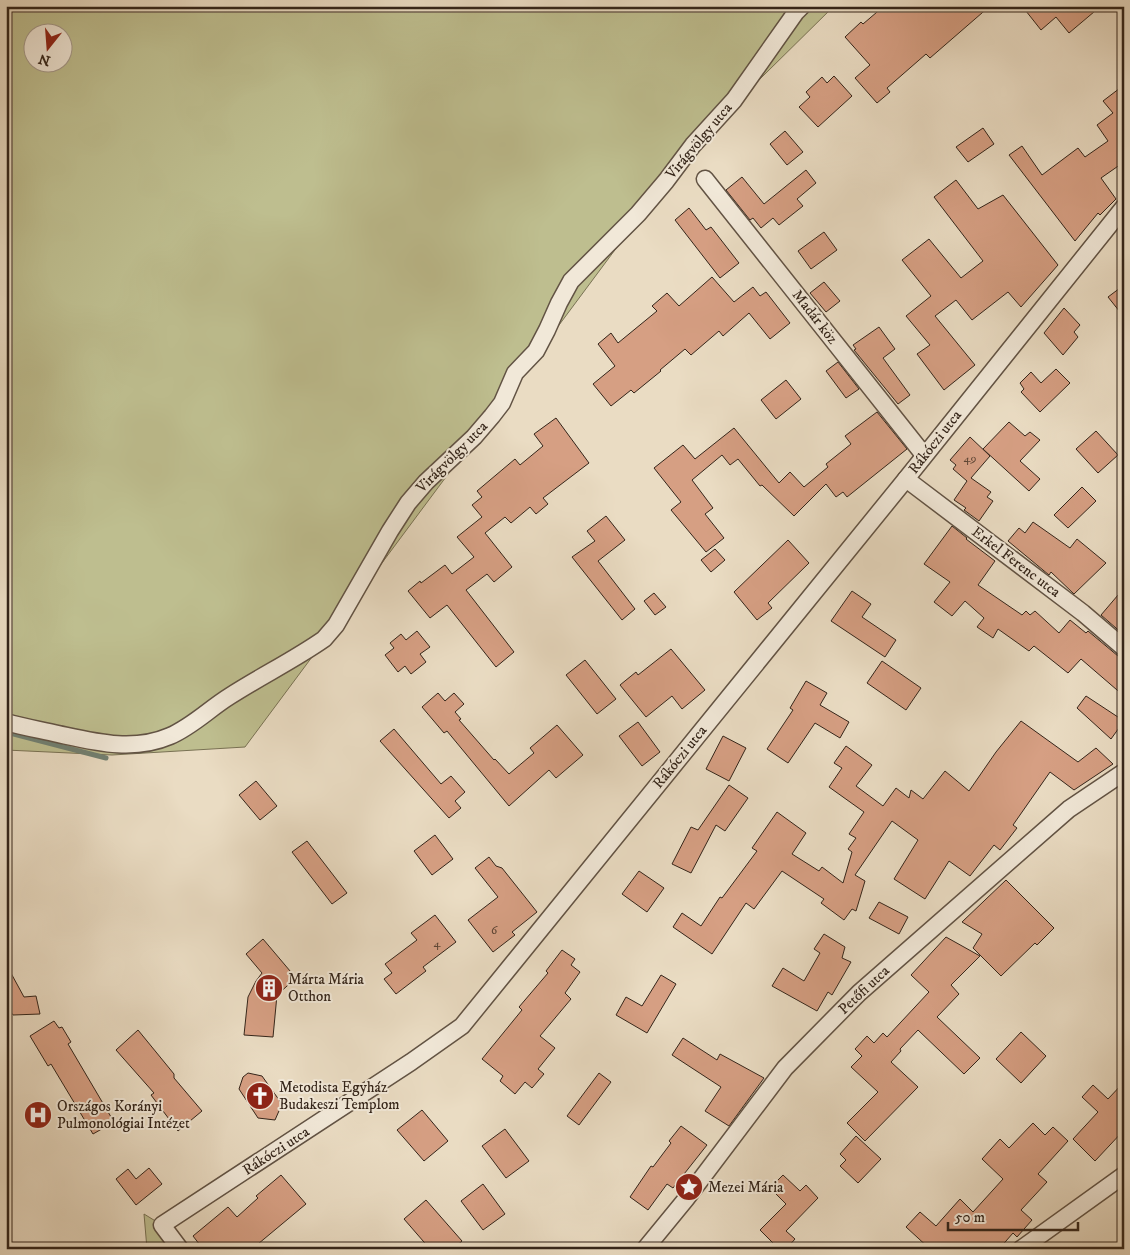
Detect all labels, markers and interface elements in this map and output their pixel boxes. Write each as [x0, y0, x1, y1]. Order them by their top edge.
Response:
north arrow [22, 22, 72, 72]
text: N [36, 49, 53, 70]
street label: Virágvölgy utca [661, 98, 737, 184]
street label: Madár köz [788, 286, 842, 348]
street label: Rákóczi utca [904, 406, 966, 478]
street label: Virágvölgy utca [411, 417, 492, 498]
house number: 49 [964, 451, 976, 466]
street label: Erkel Ferenc utca [968, 522, 1065, 602]
street label: Rákóczi utca [649, 721, 712, 792]
house number: 6 [491, 923, 498, 938]
house number: 4 [434, 936, 442, 951]
street label: Petőfi utca [834, 961, 894, 1019]
place label: Márta Mária Otthon [288, 970, 365, 1006]
building icon: Márta Mária Otthon [254, 973, 284, 1003]
place label: Metodista Egyház Budakeszi Templom [279, 1078, 400, 1114]
church icon: Metodista Egyház Budakeszi Templom [245, 1081, 275, 1111]
place label: Országos Korányi Pulmonológiai Intézet [57, 1097, 190, 1133]
hospital icon: Országos Korányi Pulmonológiai Intézet [23, 1100, 53, 1130]
street label: Rákóczi utca [239, 1122, 314, 1180]
place icon: Mezei Mária [674, 1172, 704, 1202]
place label: Mezei Mária [708, 1178, 784, 1197]
scale bar [948, 1200, 1078, 1232]
text: 50 m [955, 1208, 985, 1227]

